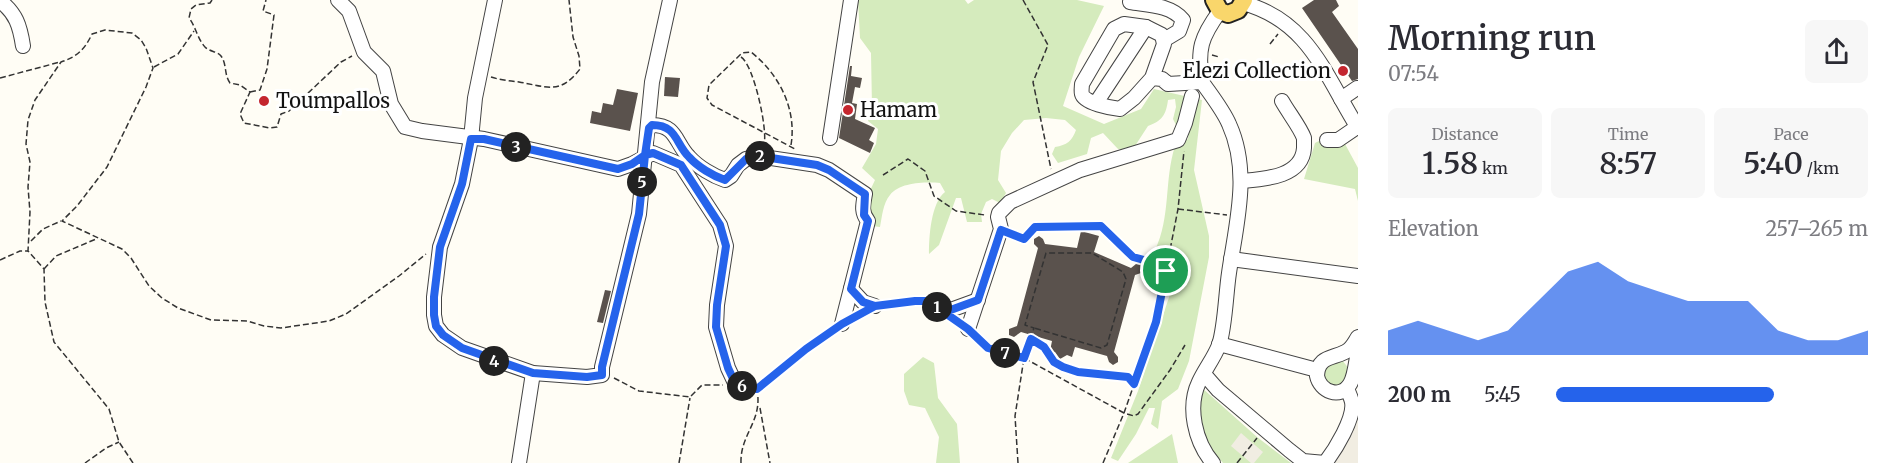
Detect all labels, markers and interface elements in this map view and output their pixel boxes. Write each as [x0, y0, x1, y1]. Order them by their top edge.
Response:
text: Morning run [1388, 18, 1596, 59]
button: share [1805, 20, 1868, 83]
place label: Elezi Collection [1182, 58, 1331, 83]
text: 07:54 [1388, 61, 1439, 86]
marker: Elezi Collection [1336, 64, 1350, 78]
place label: Toumpallos [276, 88, 390, 113]
marker: Toumpallos [257, 94, 271, 108]
place label: Hamam [860, 97, 937, 122]
marker: Hamam [841, 103, 855, 117]
text: Distance [1432, 124, 1498, 144]
text: Time [1608, 124, 1648, 144]
text: Pace [1774, 124, 1809, 144]
pin: 3 [501, 132, 531, 162]
text: 3 [511, 137, 521, 157]
pin: 2 [745, 141, 775, 171]
text: 1.58 [1422, 144, 1478, 182]
text: 8:57 [1599, 144, 1657, 182]
text: 5:40 [1743, 144, 1803, 182]
text: 2 [755, 146, 765, 166]
text: km [1478, 158, 1508, 178]
text: /km [1803, 158, 1839, 178]
pin: 5 [627, 167, 657, 197]
text: 5 [637, 172, 647, 192]
text: Elevation [1388, 216, 1479, 241]
text: 257–265 m [1765, 216, 1868, 241]
pin [1140, 245, 1191, 296]
icon: arrive [1149, 254, 1182, 287]
pin: 1 [922, 292, 952, 322]
text: 1 [933, 297, 941, 317]
pin: 7 [990, 338, 1020, 368]
text: 7 [1000, 343, 1010, 363]
pin: 4 [479, 346, 509, 376]
text: 4 [489, 351, 499, 371]
pin: 6 [727, 371, 757, 401]
text: 6 [737, 376, 747, 396]
text: 200 m [1388, 382, 1451, 407]
text: 5:45 [1484, 382, 1521, 407]

